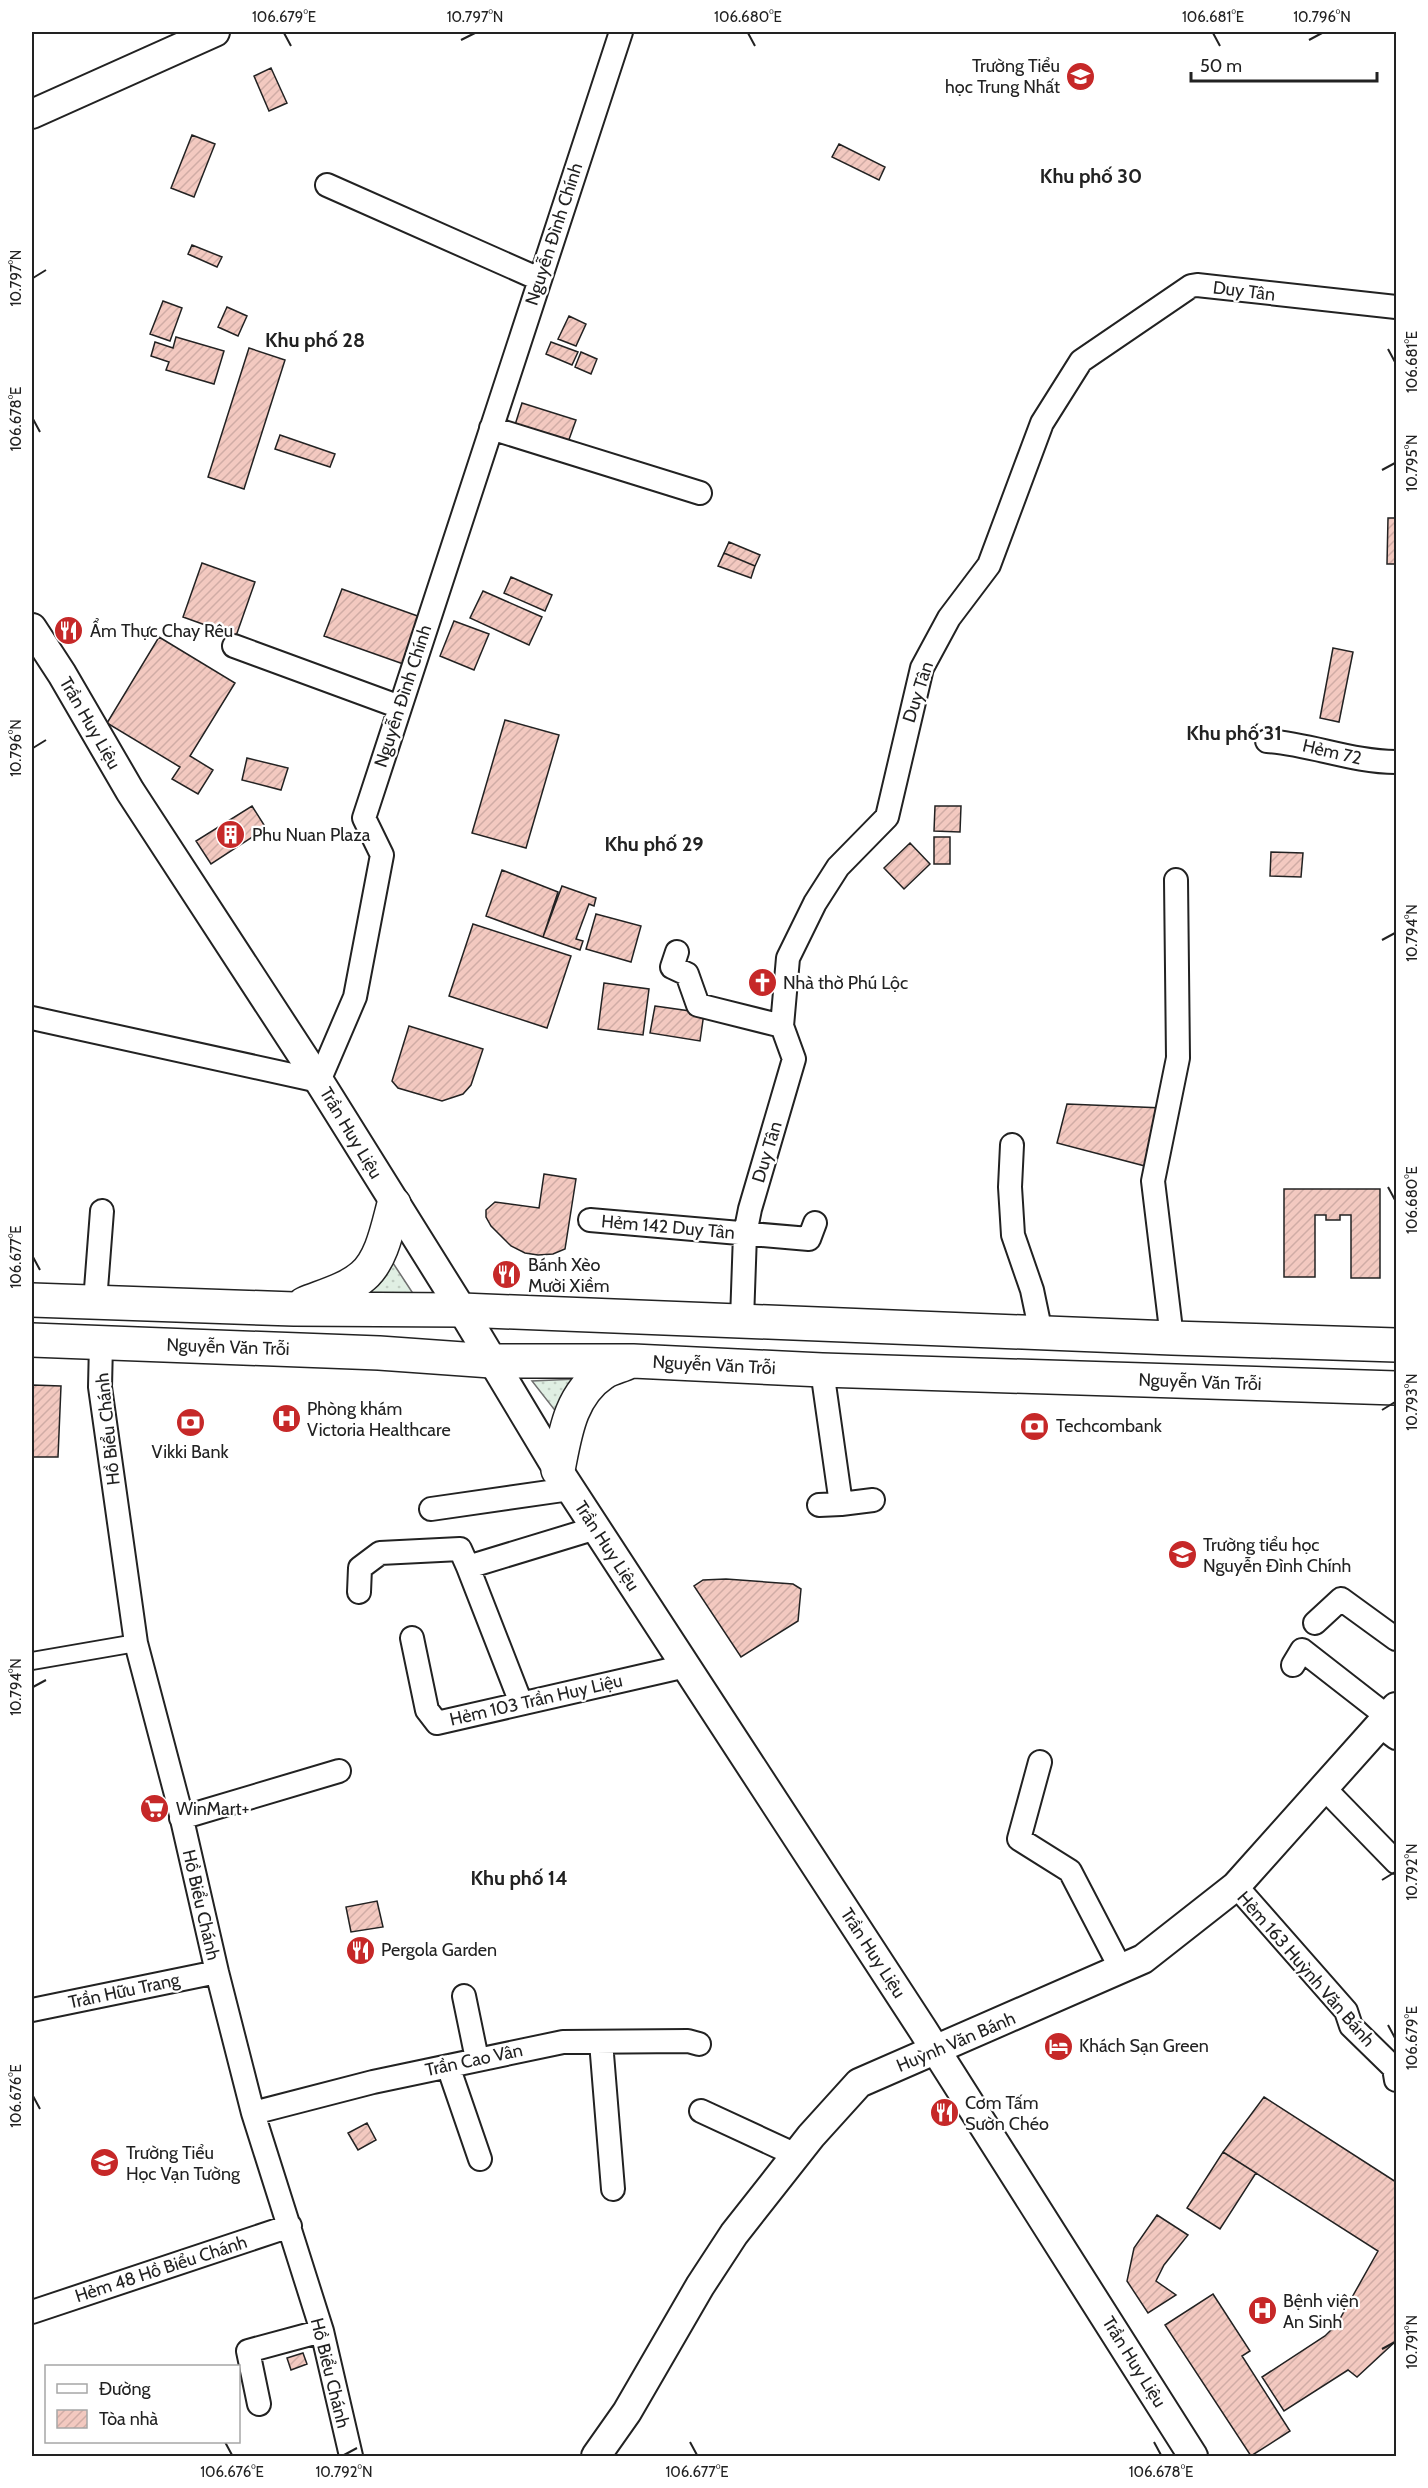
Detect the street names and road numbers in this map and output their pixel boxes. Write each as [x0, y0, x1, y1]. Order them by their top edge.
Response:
street label: Nguyễn Đình Chính [521, 160, 587, 308]
street label: Duy Tân [1212, 276, 1276, 306]
street label: Nguyễn Đình Chính [370, 622, 436, 770]
street label: Duy Tân [898, 659, 938, 725]
street label: Trần Huy Liệu [55, 673, 125, 773]
street label: Hẻm 72 [1300, 735, 1364, 769]
street label: Trần Huy Liệu [315, 1083, 387, 1183]
street label: Duy Tân [747, 1119, 787, 1185]
street label: Hẻm 142 Duy Tân [600, 1210, 736, 1244]
street label: Nguyễn Văn Trỗi [166, 1334, 290, 1360]
street label: Nguyễn Văn Trỗi [652, 1351, 776, 1379]
street label: Nguyễn Văn Trỗi [1138, 1369, 1262, 1395]
street label: Hồ Biểu Chánh [91, 1372, 125, 1486]
street label: Trần Huy Liệu [570, 1497, 644, 1595]
street label: Hẻm 103 Trần Huy Liệu [447, 1669, 625, 1731]
street label: Hồ Biểu Chánh [178, 1848, 224, 1962]
street label: Hẻm 163 Huỳnh Văn Bánh [1233, 1887, 1379, 2051]
street label: Trần Huy Liệu [836, 1904, 910, 2002]
street label: Trần Hữu Trang [66, 1968, 183, 2014]
street label: Huỳnh Văn Bánh [893, 2007, 1019, 2077]
street label: Trần Cao Vân [423, 2039, 525, 2081]
street label: Hẻm 48 Hồ Biểu Chánh [72, 2231, 250, 2307]
street label: Trần Huy Liệu [1097, 2313, 1171, 2411]
street label: Hồ Biểu Chánh [306, 2316, 354, 2430]

